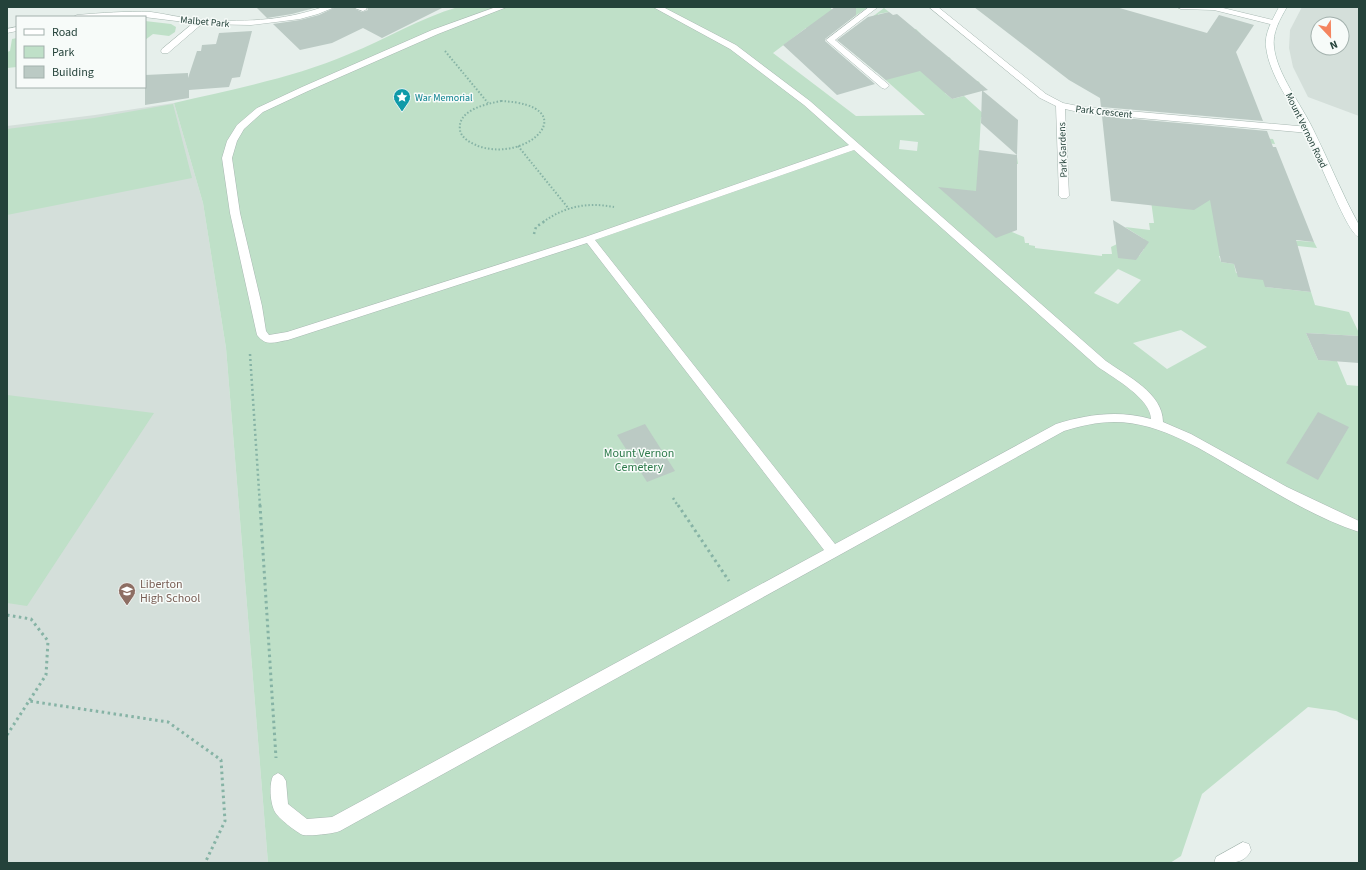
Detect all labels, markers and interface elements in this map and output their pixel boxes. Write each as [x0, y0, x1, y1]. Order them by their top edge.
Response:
street label: Malbet Park [180, 13, 230, 31]
legend [16, 16, 146, 88]
north arrow [1310, 16, 1350, 56]
text: Road [52, 24, 78, 41]
text: N [1327, 36, 1340, 53]
text: Park [52, 44, 74, 61]
text: Building [52, 64, 94, 81]
place icon: War Memorial [392, 87, 412, 112]
street label: Mount Vernon Road [1282, 90, 1330, 170]
place label: War Memorial [415, 91, 473, 105]
street label: Park Crescent [1075, 102, 1134, 122]
street label: Park Gardens [1055, 122, 1071, 178]
park label: Mount Vernon Cemetery [604, 445, 674, 476]
place label: Liberton High School [140, 576, 200, 607]
school or university icon: Liberton High School [117, 581, 137, 606]

